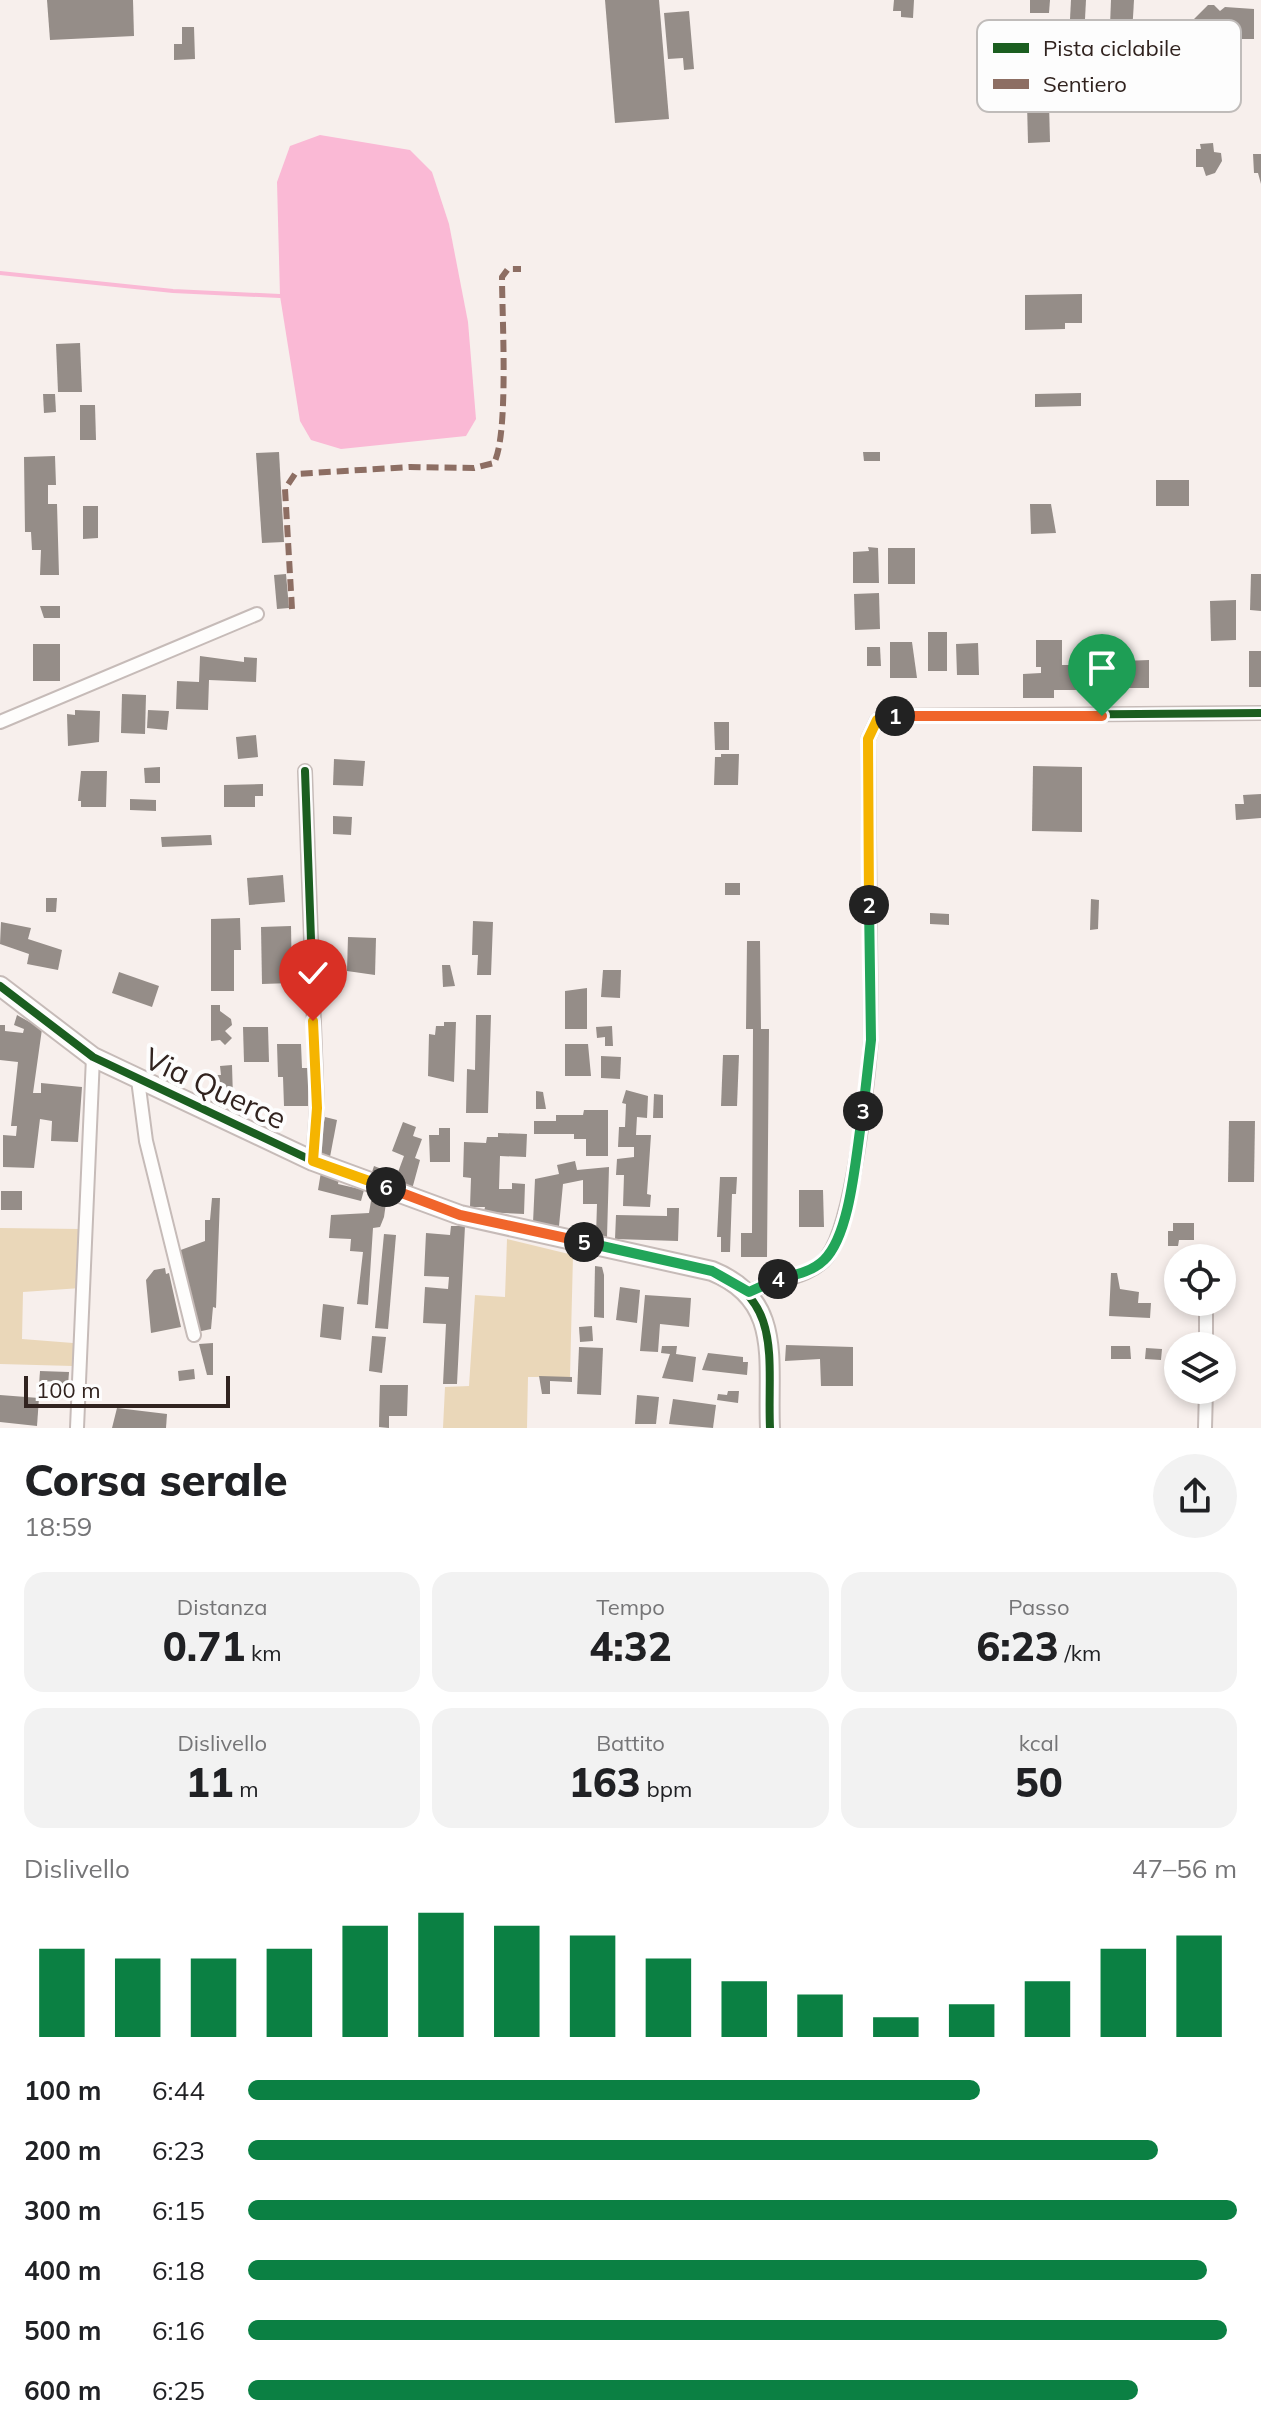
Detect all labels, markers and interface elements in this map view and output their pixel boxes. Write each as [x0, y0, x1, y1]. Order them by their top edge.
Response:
legend [977, 20, 1241, 112]
text: Pista ciclabile [1043, 34, 1181, 62]
text: Sentiero [1043, 70, 1127, 98]
pin [1068, 634, 1136, 716]
icon: arrive [1080, 646, 1124, 690]
pin: 1 [875, 696, 915, 736]
text: 1 [888, 702, 902, 730]
pin: 2 [849, 885, 889, 925]
text: 2 [862, 891, 876, 919]
pin [279, 939, 347, 1021]
icon: check [291, 951, 335, 995]
street label: Via Querce [138, 1039, 292, 1137]
pin: 3 [843, 1091, 883, 1131]
text: 3 [856, 1097, 870, 1125]
pin: 6 [366, 1167, 406, 1207]
text: 6 [379, 1173, 393, 1201]
pin: 5 [564, 1222, 604, 1262]
text: 5 [577, 1228, 591, 1256]
map controls [1164, 1244, 1236, 1404]
button: locate [1164, 1244, 1236, 1316]
pin: 4 [758, 1259, 798, 1299]
text: 4 [771, 1265, 785, 1293]
button: layers [1164, 1332, 1236, 1404]
scale bar [24, 1372, 230, 1408]
text: 100 m [36, 1376, 101, 1404]
text: Corsa serale [24, 1452, 288, 1507]
button: share [1153, 1454, 1237, 1538]
text: 18:59 [24, 1510, 92, 1543]
text: Distanza [177, 1593, 268, 1621]
text: Tempo [596, 1593, 665, 1621]
text: Passo [1008, 1593, 1070, 1621]
text: 0.71 [163, 1621, 245, 1671]
text: 4:32 [589, 1621, 672, 1671]
text: 6:23 [976, 1621, 1059, 1671]
text: km [245, 1639, 282, 1667]
text: /km [1059, 1639, 1101, 1667]
text: Dislivello [177, 1729, 267, 1757]
text: Battito [596, 1729, 665, 1757]
text: kcal [1019, 1729, 1059, 1757]
text: 11 [186, 1757, 234, 1807]
text: 163 [569, 1757, 641, 1807]
text: 50 [1015, 1757, 1063, 1807]
text: m [234, 1775, 259, 1803]
text: bpm [641, 1775, 692, 1803]
text: Dislivello [24, 1852, 130, 1885]
text: 47–56 m [1132, 1852, 1237, 1885]
text: 100 m [24, 2074, 101, 2107]
text: 6:44 [152, 2074, 205, 2107]
text: 200 m [24, 2134, 101, 2167]
text: 6:23 [152, 2134, 205, 2167]
text: 300 m [24, 2194, 101, 2227]
text: 6:15 [152, 2194, 205, 2227]
text: 400 m [24, 2254, 101, 2287]
text: 6:18 [152, 2254, 205, 2287]
text: 500 m [24, 2314, 101, 2347]
text: 6:16 [152, 2314, 205, 2347]
text: 600 m [24, 2374, 101, 2407]
text: 6:25 [152, 2374, 205, 2407]

